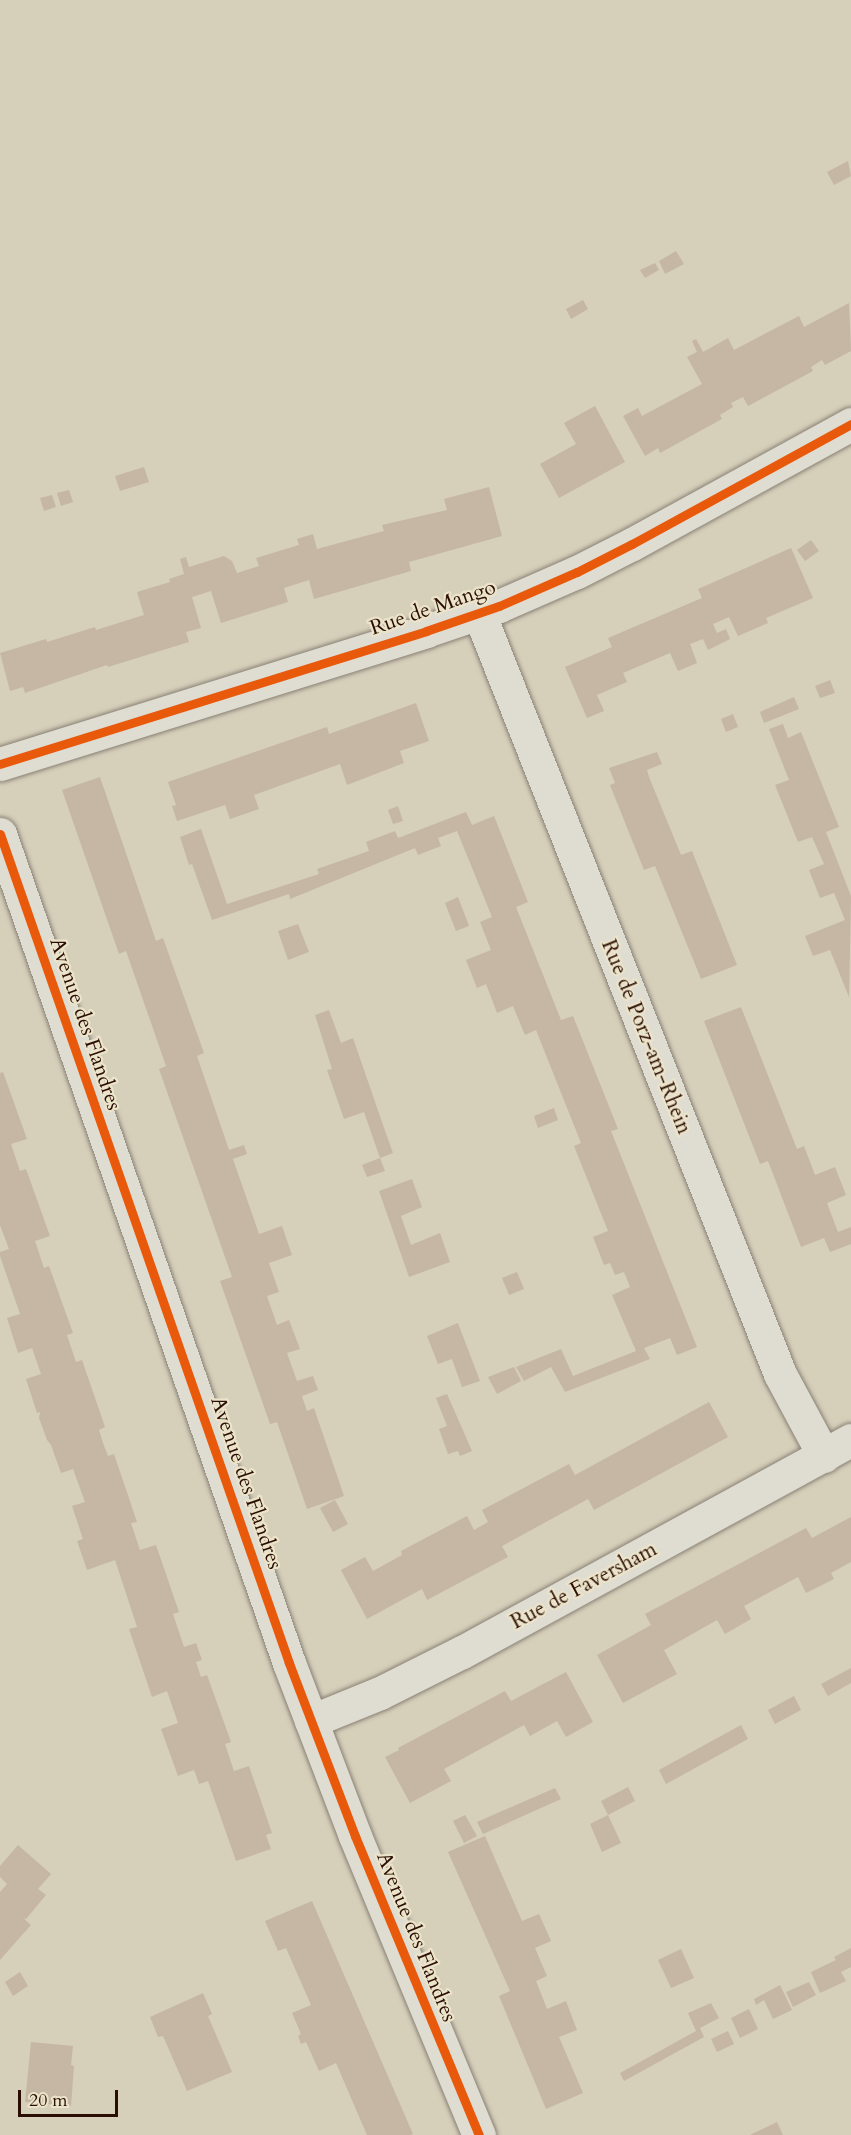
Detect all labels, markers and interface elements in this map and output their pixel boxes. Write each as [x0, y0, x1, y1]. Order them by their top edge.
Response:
street label: Rue de Mango [367, 575, 499, 641]
street label: Avenue des Flandres [44, 934, 126, 1114]
street label: Rue de Porz-am-Rhein [595, 936, 697, 1138]
street label: Avenue des Flandres [205, 1393, 287, 1573]
street label: Rue de Faversham [507, 1537, 661, 1635]
street label: Avenue des Flandres [370, 1848, 462, 2026]
scale bar [21, 2078, 122, 2116]
text: 20 m [29, 2088, 68, 2113]

